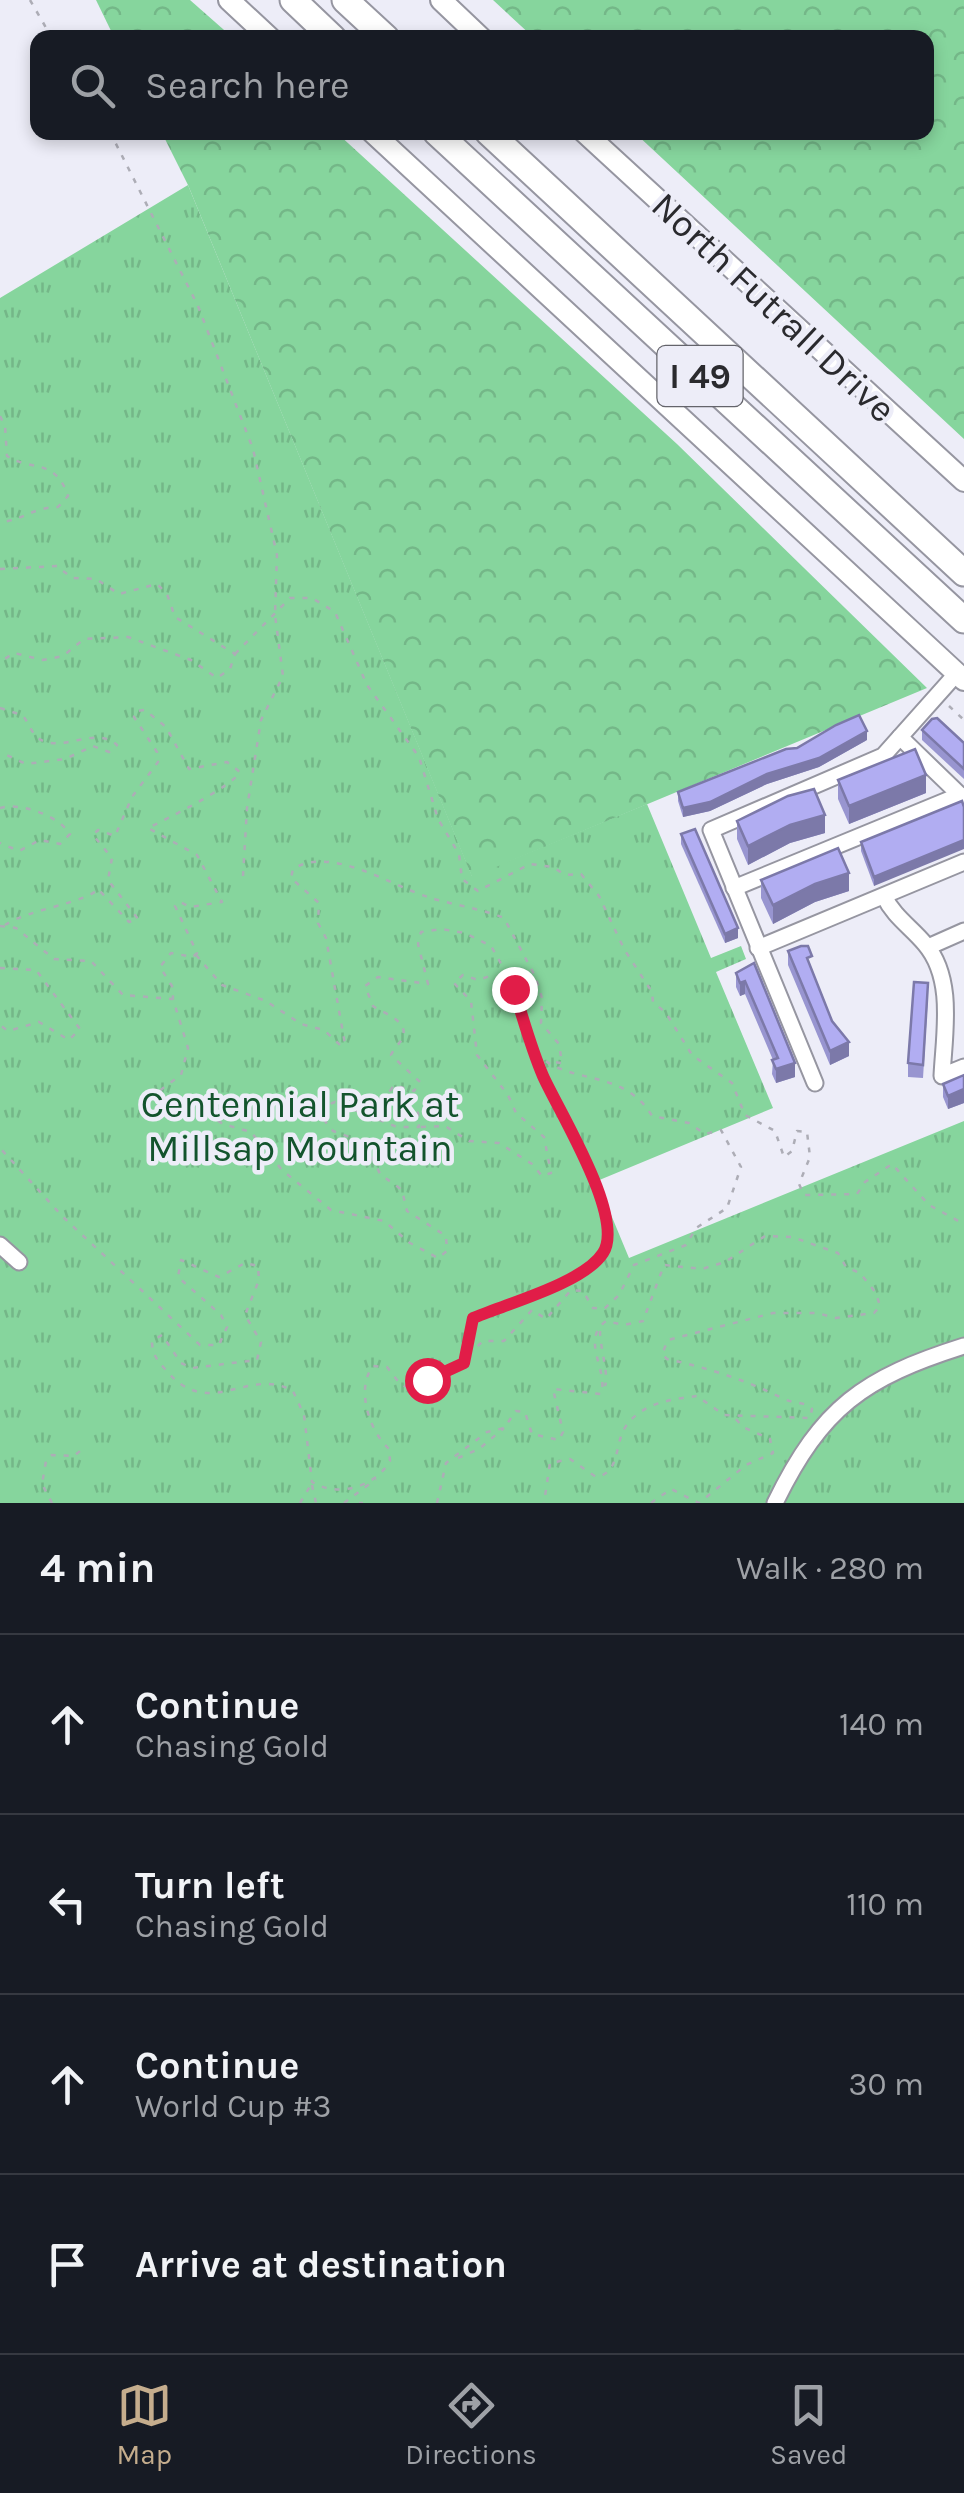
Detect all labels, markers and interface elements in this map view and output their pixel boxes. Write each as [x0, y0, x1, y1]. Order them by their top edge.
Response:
search box [30, 30, 934, 140]
icon: search [65, 58, 120, 113]
text: Search here [145, 63, 349, 108]
street label: North Futrall Drive [642, 183, 905, 432]
road number: I 49 [658, 346, 742, 406]
route end [492, 967, 538, 1013]
park label: Centennial Park at Millsap Mountain [141, 1082, 459, 1171]
route start [405, 1358, 451, 1404]
text: 4 min [40, 1543, 155, 1593]
text: Walk · 280 m [736, 1550, 924, 1587]
text: Continue [135, 1683, 299, 1728]
icon: ahead [40, 1697, 95, 1752]
text: 140 m [839, 1706, 924, 1743]
text: Chasing Gold [135, 1728, 329, 1765]
text: Turn left [135, 1863, 285, 1908]
icon: left [40, 1877, 95, 1932]
text: 110 m [846, 1886, 924, 1923]
text: Chasing Gold [135, 1908, 329, 1945]
text: Continue [135, 2043, 299, 2088]
icon: ahead [40, 2057, 95, 2112]
text: 30 m [849, 2066, 924, 2103]
text: World Cup #3 [135, 2088, 331, 2125]
icon: arrive [40, 2237, 95, 2292]
text: Arrive at destination [135, 2242, 507, 2287]
tab: Map [117, 2378, 172, 2471]
tab: Directions [405, 2378, 537, 2471]
tab: Saved [770, 2378, 847, 2471]

